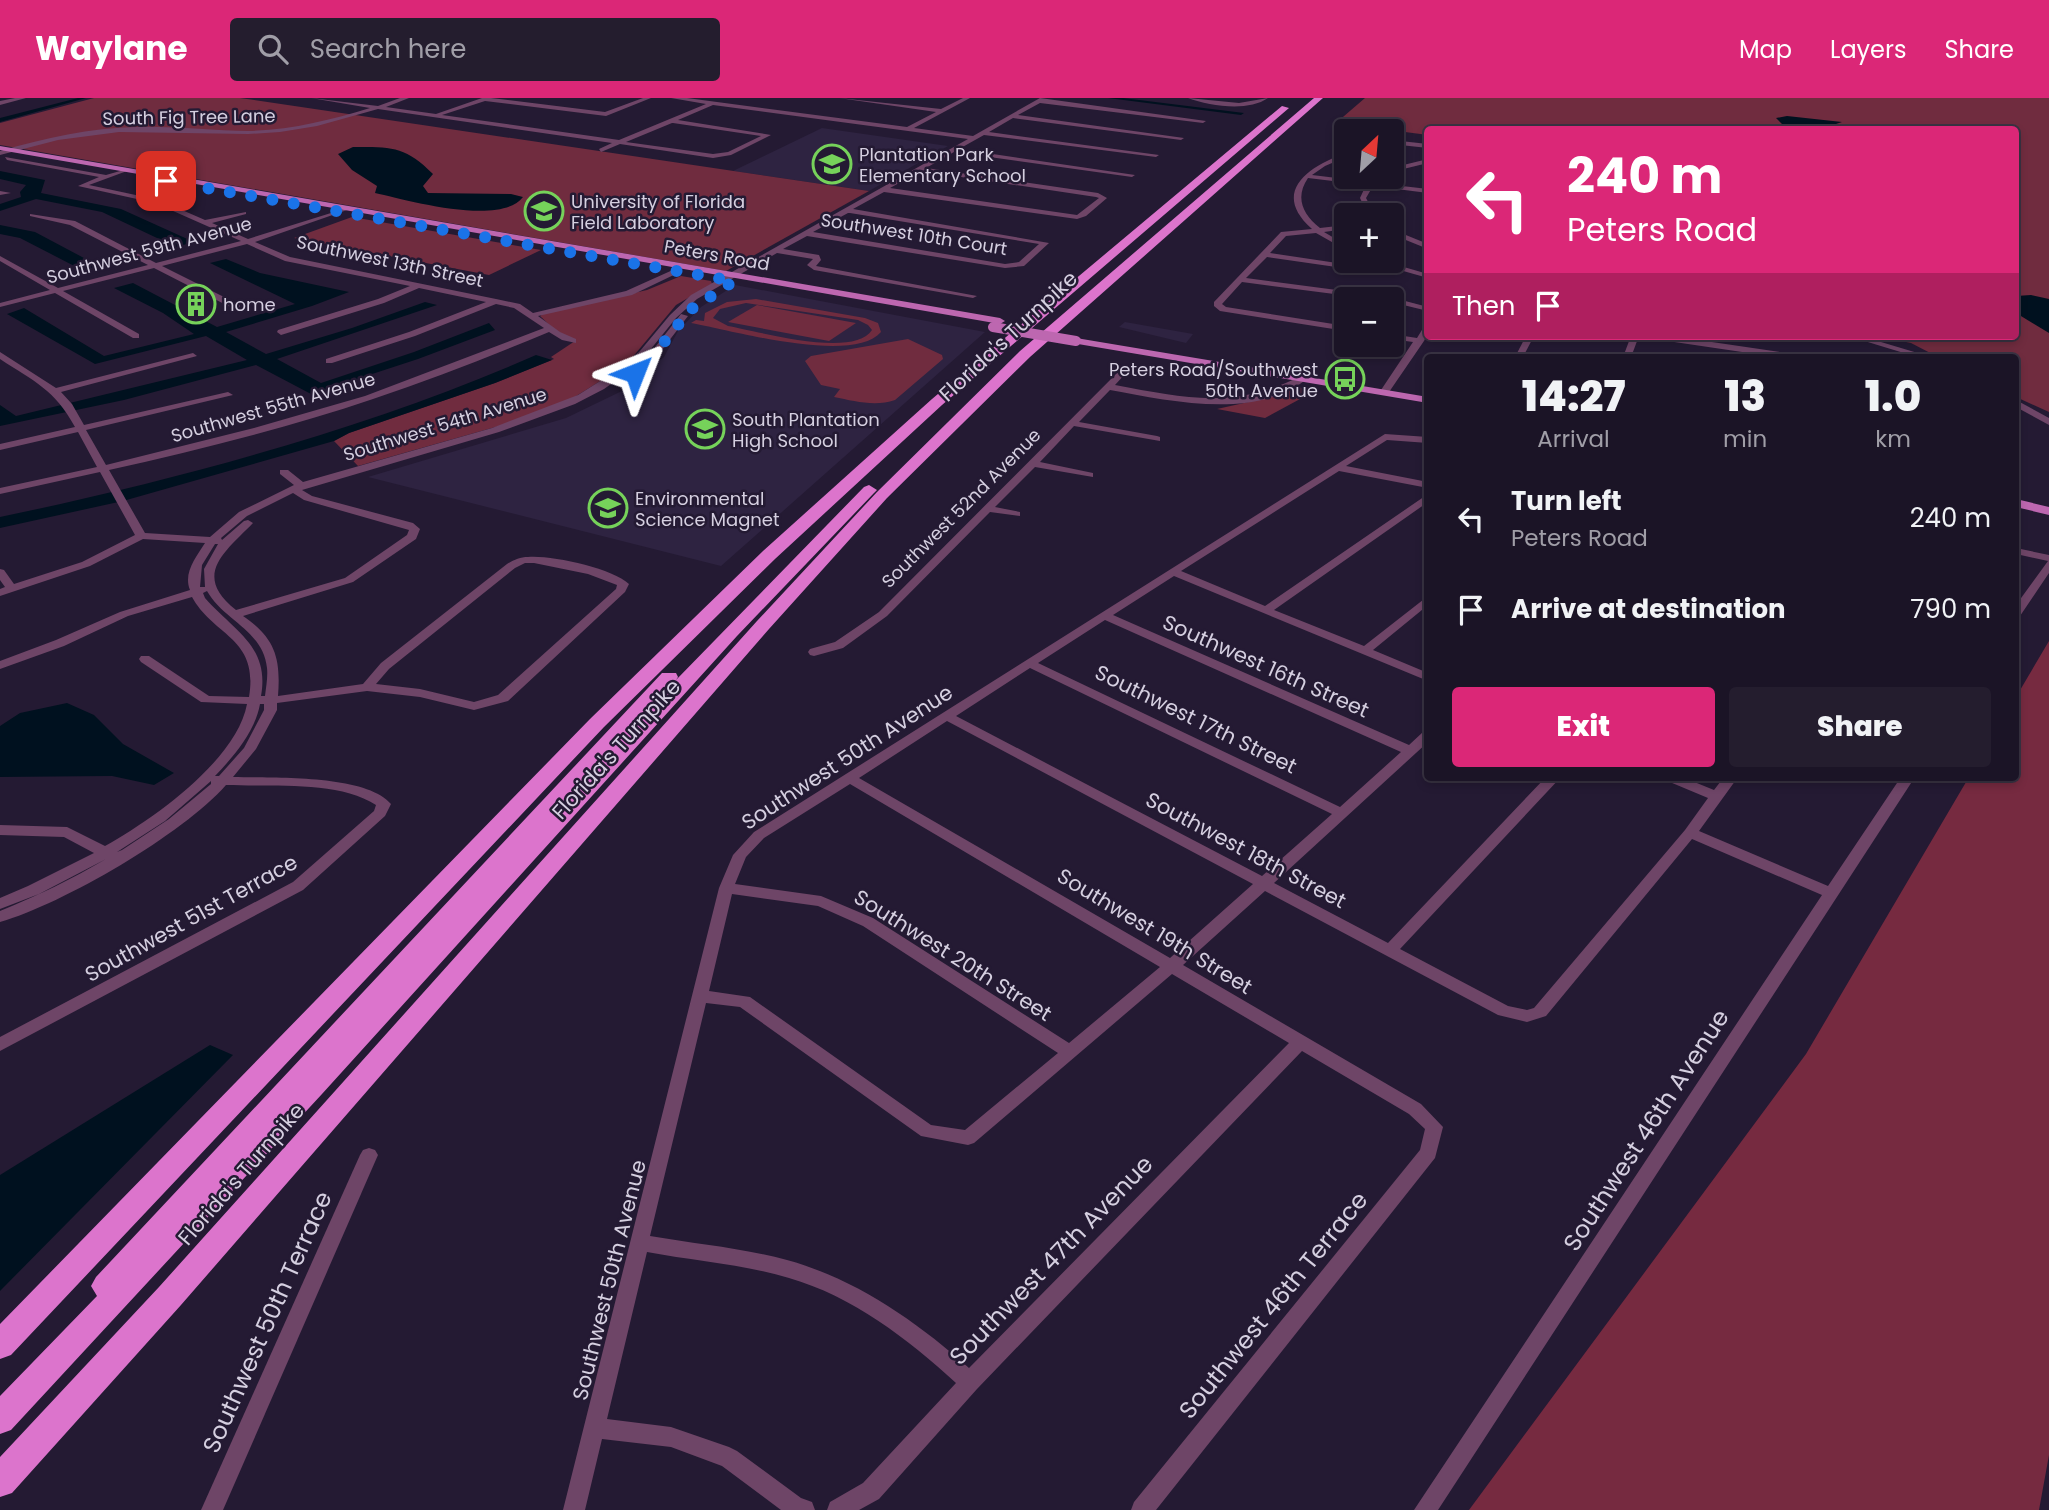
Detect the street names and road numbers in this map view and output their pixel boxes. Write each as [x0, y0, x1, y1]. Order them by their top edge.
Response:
street label: South Fig Tree Lane [102, 103, 276, 131]
street label: Southwest 10th Court [819, 207, 1009, 261]
street label: Southwest 59th Avenue [44, 211, 254, 289]
street label: Southwest 13th Street [294, 229, 486, 293]
street label: Peters Road [662, 233, 772, 277]
street label: Florida's Turnpike [932, 264, 1084, 408]
street label: Southwest 55th Avenue [168, 366, 378, 448]
street label: Southwest 54th Avenue [340, 381, 550, 467]
street label: Southwest 52nd Avenue [876, 423, 1046, 593]
street label: Southwest 16th Street [1158, 607, 1374, 725]
street label: Southwest 17th Street [1090, 658, 1302, 780]
street label: Florida's Turnpike [545, 673, 687, 825]
street label: Southwest 50th Avenue [736, 678, 958, 836]
street label: Southwest 18th Street [1141, 785, 1351, 915]
street label: Southwest 51st Terrace [80, 847, 302, 989]
street label: Southwest 19th Street [1052, 861, 1258, 1001]
street label: Southwest 20th Street [849, 882, 1057, 1028]
street label: Southwest 46th Avenue [1555, 1003, 1737, 1257]
street label: Florida's Turnpike [171, 1097, 311, 1251]
street label: Southwest 47th Avenue [942, 1148, 1160, 1372]
street label: Southwest 50th Avenue [565, 1157, 653, 1403]
street label: Southwest 46th Terrace [1171, 1184, 1375, 1426]
street label: Southwest 50th Terrace [194, 1186, 340, 1458]

